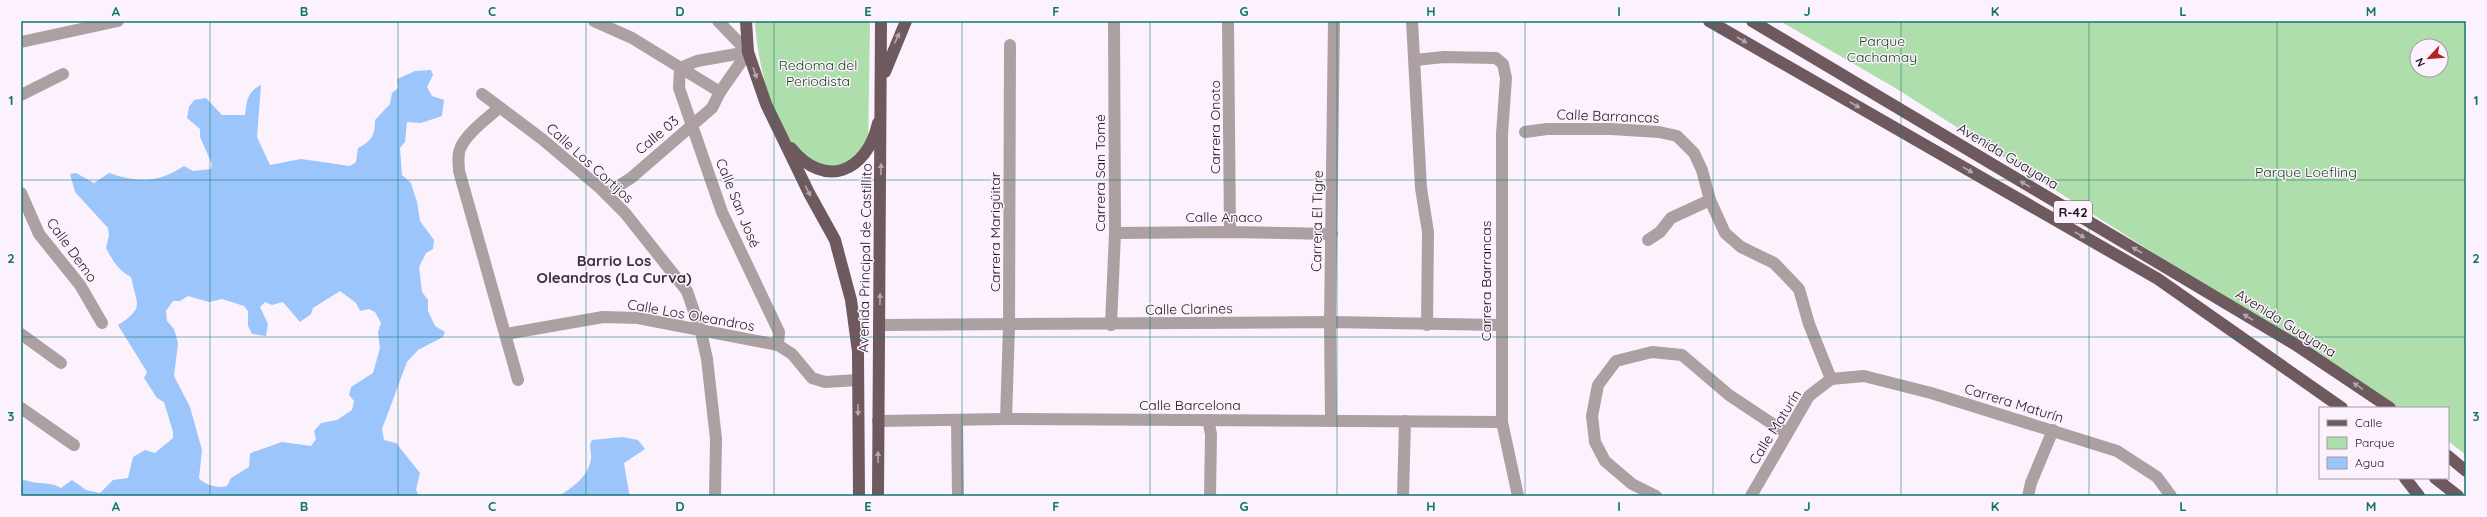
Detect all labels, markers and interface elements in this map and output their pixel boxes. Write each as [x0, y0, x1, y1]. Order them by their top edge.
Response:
text: A [112, 3, 121, 19]
text: B [300, 3, 308, 19]
text: C [488, 3, 496, 19]
text: D [675, 3, 685, 19]
text: E [864, 3, 872, 19]
text: F [1052, 3, 1060, 19]
text: G [1239, 3, 1249, 19]
text: H [1426, 3, 1436, 19]
text: I [1617, 3, 1621, 19]
text: J [1803, 3, 1811, 19]
text: K [1991, 3, 2000, 19]
text: L [2179, 3, 2187, 19]
text: M [2366, 3, 2376, 19]
one-way arrow [894, 32, 901, 44]
park label: Parque Cachamay [1847, 32, 1917, 66]
one-way arrow [1736, 37, 1748, 44]
north arrow [2409, 38, 2449, 78]
park label: Redoma del Periodista [779, 56, 857, 90]
text: N [2412, 56, 2428, 69]
one-way arrow [752, 67, 758, 79]
street label: Carrera Onoto [1206, 80, 1224, 174]
text: 1 [8, 92, 14, 108]
text: 1 [2473, 92, 2479, 108]
one-way arrow [1849, 102, 1861, 109]
street label: Calle Barrancas [1556, 105, 1660, 127]
street label: Calle 03 [632, 112, 682, 158]
street label: Carrera San Tomé [1091, 114, 1109, 232]
street label: Calle Los Cortijos [543, 119, 637, 207]
street label: Avenida Guayana [1954, 119, 2062, 193]
street label: Calle San José [712, 156, 764, 250]
one-way arrow [878, 162, 884, 175]
street label: Avenida Principal de Castillito [854, 163, 876, 353]
park label: Parque Loefling [2255, 163, 2357, 181]
one-way arrow [1962, 167, 1974, 174]
street label: Carrera El Tigre [1307, 170, 1327, 272]
street label: Carrera Marigüitar [986, 171, 1004, 292]
one-way arrow [2019, 180, 2031, 187]
one-way arrow [805, 185, 811, 197]
road number: R-42 [2054, 201, 2092, 223]
street label: Calle Anaco [1186, 208, 1263, 226]
street label: Calle Demo [43, 214, 101, 286]
street label: Carrera Barrancas [1477, 221, 1495, 341]
one-way arrow [2074, 231, 2086, 238]
one-way arrow [2132, 246, 2142, 254]
text: 2 [7, 250, 15, 266]
text: 2 [2472, 250, 2480, 266]
district label: Barrio Los Oleandros (La Curva) [537, 251, 692, 287]
street label: Avenida Guayana [2232, 285, 2340, 361]
one-way arrow [877, 292, 883, 305]
street label: Calle Los Oleandros [626, 295, 756, 335]
street label: Calle Clarines [1145, 299, 1233, 319]
one-way arrow [2242, 313, 2254, 320]
street label: Carrera Maturín [1962, 379, 2066, 427]
one-way arrow [2353, 382, 2363, 390]
street label: Calle Maturín [1745, 386, 1805, 468]
street label: Calle Barcelona [1139, 396, 1241, 414]
one-way arrow [855, 404, 861, 417]
legend [2319, 407, 2449, 479]
text: 3 [8, 408, 15, 424]
text: 3 [2473, 408, 2480, 424]
text: Calle [2355, 415, 2383, 430]
text: Parque [2355, 435, 2395, 450]
one-way arrow [875, 450, 881, 463]
text: Agua [2355, 455, 2384, 470]
text: A [112, 498, 121, 514]
text: B [300, 498, 308, 514]
text: C [488, 498, 496, 514]
text: D [675, 498, 685, 514]
text: E [864, 498, 872, 514]
text: F [1052, 498, 1060, 514]
text: G [1239, 498, 1249, 514]
text: H [1426, 498, 1436, 514]
text: I [1617, 498, 1621, 514]
text: J [1803, 498, 1811, 514]
text: K [1991, 498, 2000, 514]
text: L [2179, 498, 2187, 514]
text: M [2366, 498, 2376, 514]

